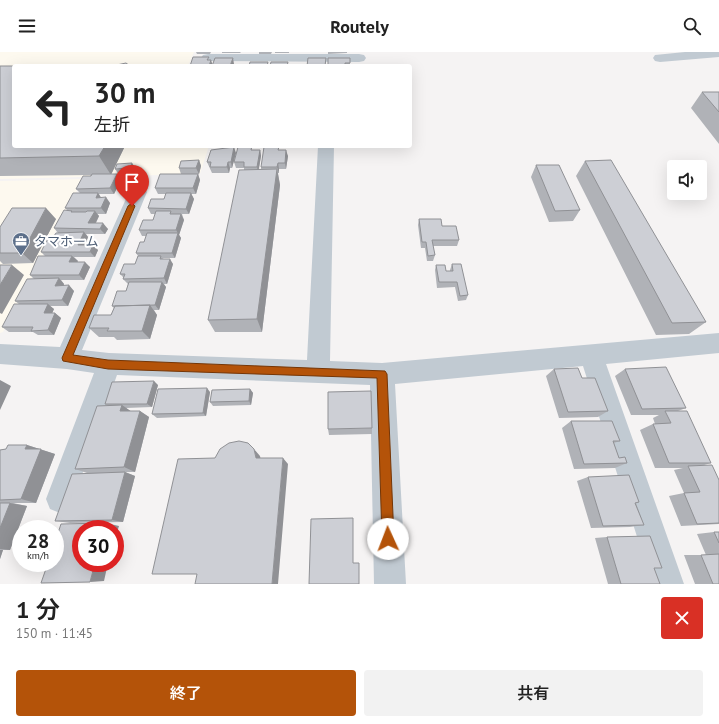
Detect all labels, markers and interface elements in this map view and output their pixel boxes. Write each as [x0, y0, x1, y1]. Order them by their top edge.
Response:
icon: menu [16, 15, 38, 37]
text: Routely [330, 15, 389, 38]
icon: search [681, 15, 703, 37]
text: 30 m [94, 74, 155, 111]
icon: left [28, 80, 80, 132]
text: 左折 [94, 113, 130, 136]
map controls [667, 160, 707, 200]
button: sound [667, 160, 707, 200]
pin [115, 165, 149, 206]
icon: arrive [121, 171, 143, 193]
office icon: タマホーム [11, 231, 31, 256]
place label: タマホーム [34, 233, 99, 250]
position arrow [367, 518, 409, 560]
speed limit sign: 30 [72, 520, 124, 572]
text: 28 [27, 528, 49, 554]
text: km/h [27, 549, 49, 562]
text: 1 分 [16, 594, 60, 625]
button: close [661, 597, 703, 639]
text: 150 m · 11:45 [16, 625, 93, 642]
button: 終了 [16, 670, 356, 716]
button: 共有 [364, 670, 703, 716]

